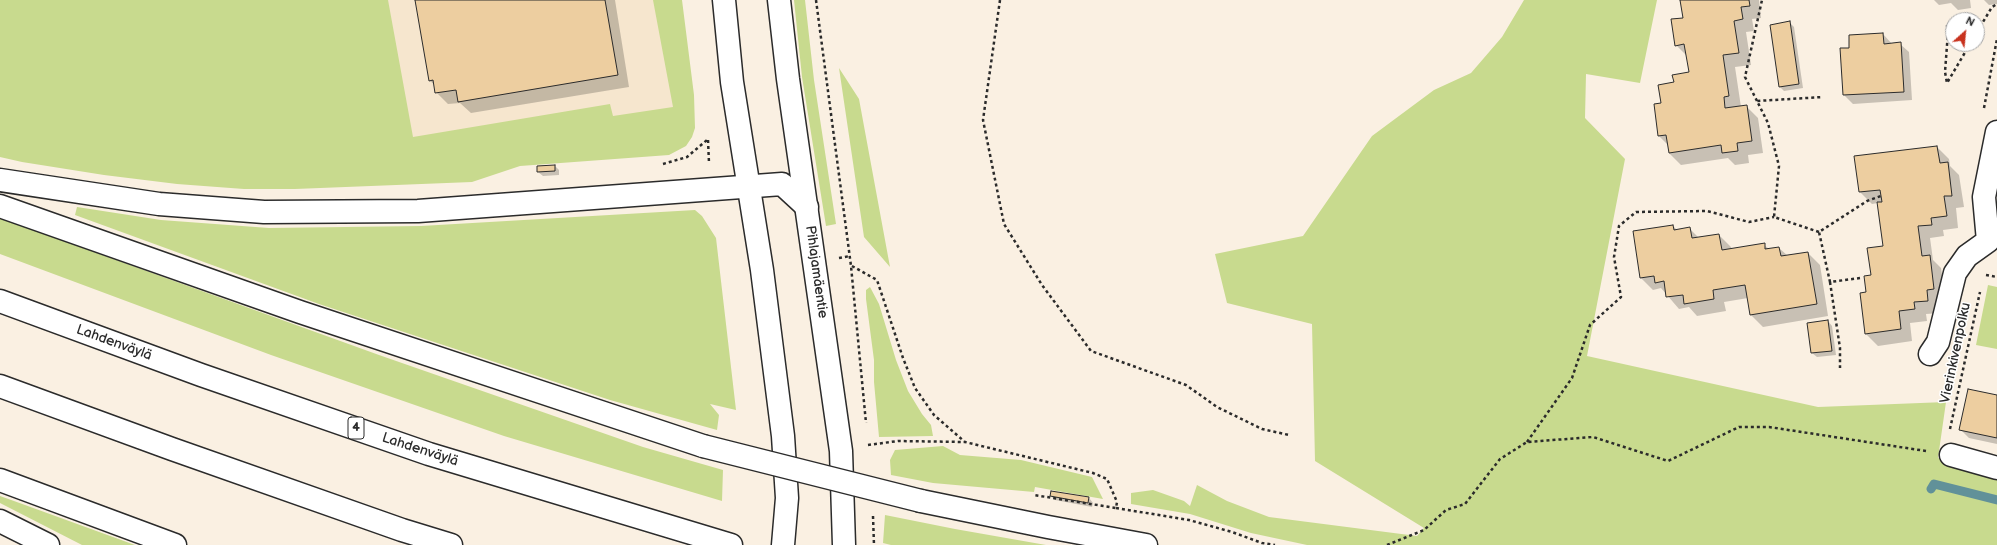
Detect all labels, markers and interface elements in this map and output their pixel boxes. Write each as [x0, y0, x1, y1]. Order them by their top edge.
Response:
north arrow [1945, 12, 1985, 52]
text: N [1964, 14, 1977, 29]
street label: Pihlajamäentie [801, 224, 831, 320]
street label: Vierinkivenpolku [1937, 301, 1975, 405]
street label: Lahdenväylä [74, 322, 154, 364]
road number: 4 [348, 417, 364, 439]
street label: Lahdenväylä [380, 430, 460, 470]

